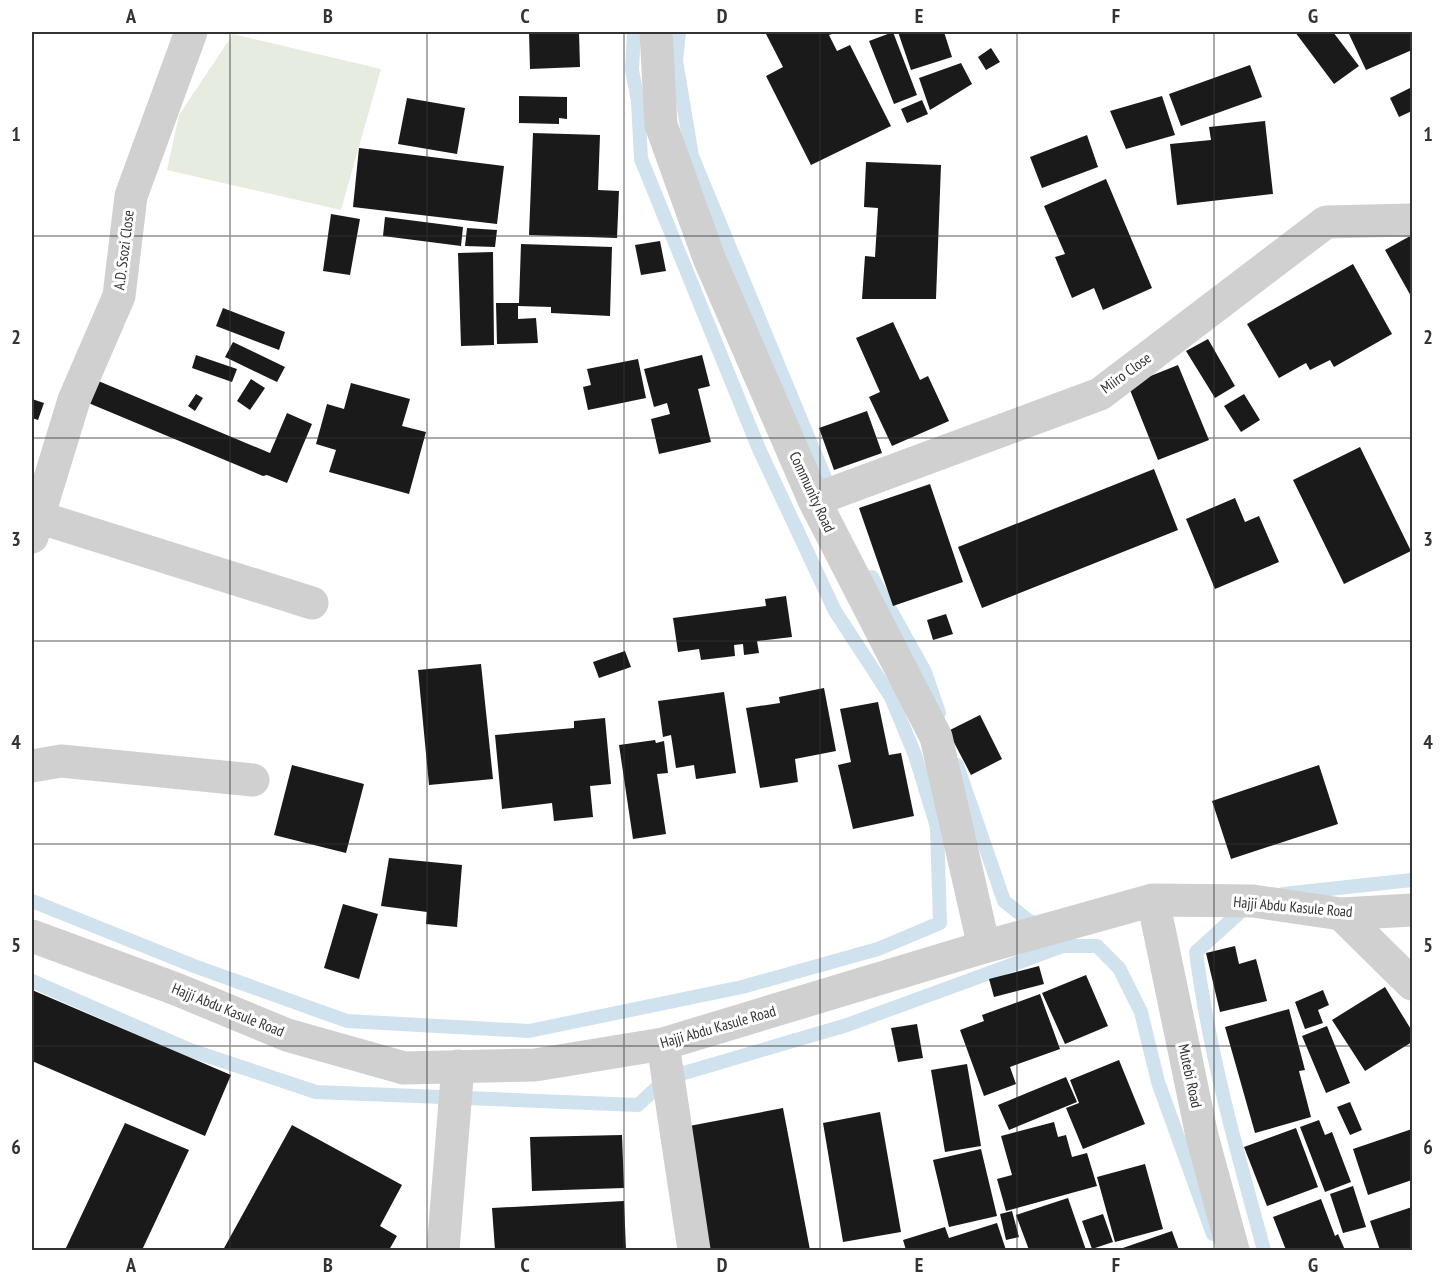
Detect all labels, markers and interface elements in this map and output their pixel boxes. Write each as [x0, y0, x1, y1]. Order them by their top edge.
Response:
text: A [125, 3, 137, 29]
text: B [323, 3, 333, 29]
text: C [520, 3, 530, 29]
text: D [717, 3, 728, 29]
text: E [915, 3, 923, 29]
text: F [1112, 3, 1120, 29]
text: G [1308, 3, 1318, 29]
text: 1 [11, 121, 21, 147]
text: 1 [1423, 121, 1433, 147]
street label: A.D. Ssozi Close [109, 209, 138, 291]
text: 2 [11, 324, 21, 350]
text: 2 [1423, 324, 1433, 350]
street label: Miiro Close [1097, 348, 1155, 397]
street label: Community Road [785, 448, 839, 535]
text: 3 [11, 526, 21, 552]
text: 3 [1423, 526, 1433, 552]
text: 4 [11, 729, 21, 755]
text: 4 [1423, 729, 1433, 755]
street label: Hajji Abdu Kasule Road [1233, 892, 1353, 921]
text: 5 [11, 932, 21, 958]
text: 5 [1423, 932, 1433, 958]
street label: Hajji Abdu Kasule Road [169, 978, 287, 1041]
street label: Hajji Abdu Kasule Road [658, 1001, 778, 1052]
street label: Mutebi Road [1174, 1042, 1207, 1110]
text: 6 [11, 1134, 21, 1160]
text: 6 [1423, 1134, 1433, 1160]
text: A [125, 1252, 137, 1278]
text: B [323, 1252, 333, 1278]
text: C [520, 1252, 530, 1278]
text: D [717, 1252, 728, 1278]
text: E [915, 1252, 923, 1278]
text: F [1112, 1252, 1120, 1278]
text: G [1308, 1252, 1318, 1278]

